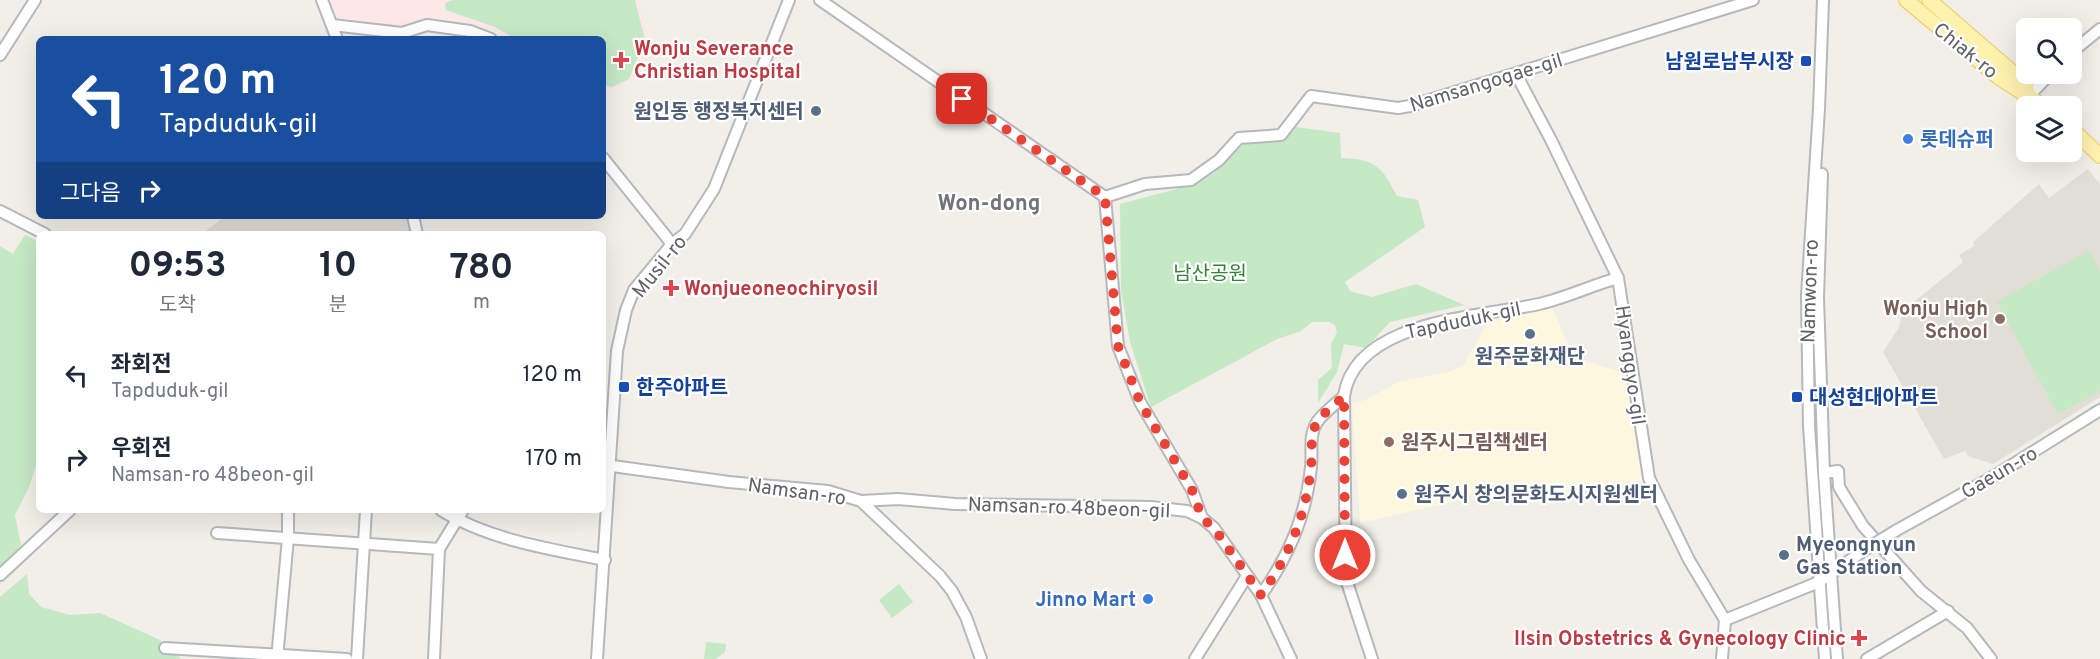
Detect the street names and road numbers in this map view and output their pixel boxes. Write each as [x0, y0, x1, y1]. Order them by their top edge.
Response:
street label: Chiak-ro [1927, 17, 2003, 86]
street label: Namsangogae-gil [1407, 48, 1566, 119]
street label: Musil-ro [627, 231, 694, 304]
street label: Namwon-ro [1796, 239, 1826, 343]
street label: Tapduduk-gil [1403, 297, 1524, 347]
street label: Hyanggyo-gil [1608, 304, 1650, 427]
street label: Gaeun-ro [1957, 441, 2043, 506]
street label: Namsan-ro [746, 473, 847, 513]
street label: Namsan-ro 48beon-gil [967, 492, 1171, 526]

